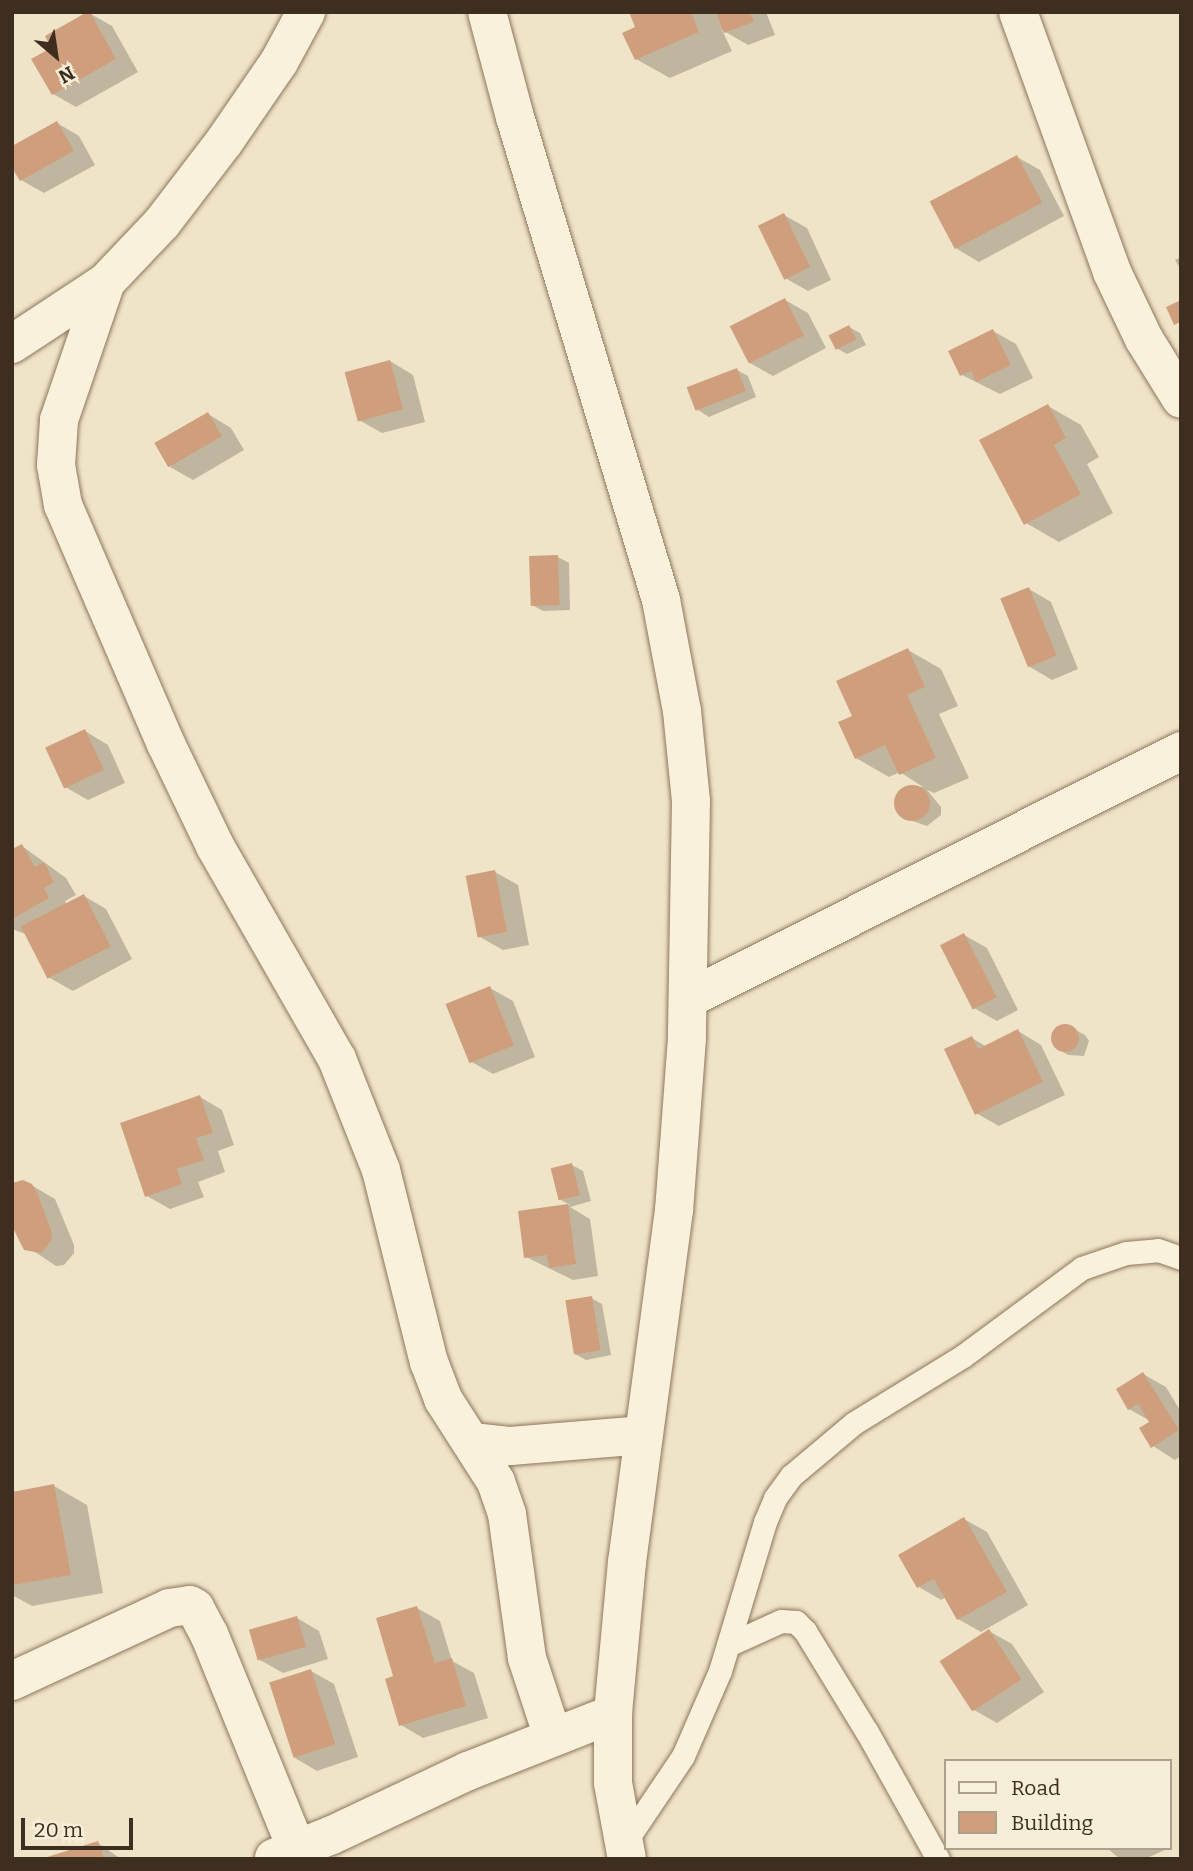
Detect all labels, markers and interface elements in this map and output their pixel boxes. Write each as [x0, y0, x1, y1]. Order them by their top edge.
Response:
north arrow [21, 21, 91, 91]
text: N [54, 61, 78, 88]
legend [944, 1759, 1172, 1850]
text: Road [1011, 1775, 1060, 1801]
scale bar [24, 1804, 136, 1848]
text: Building [1011, 1810, 1093, 1836]
text: 20 m [34, 1817, 83, 1843]

